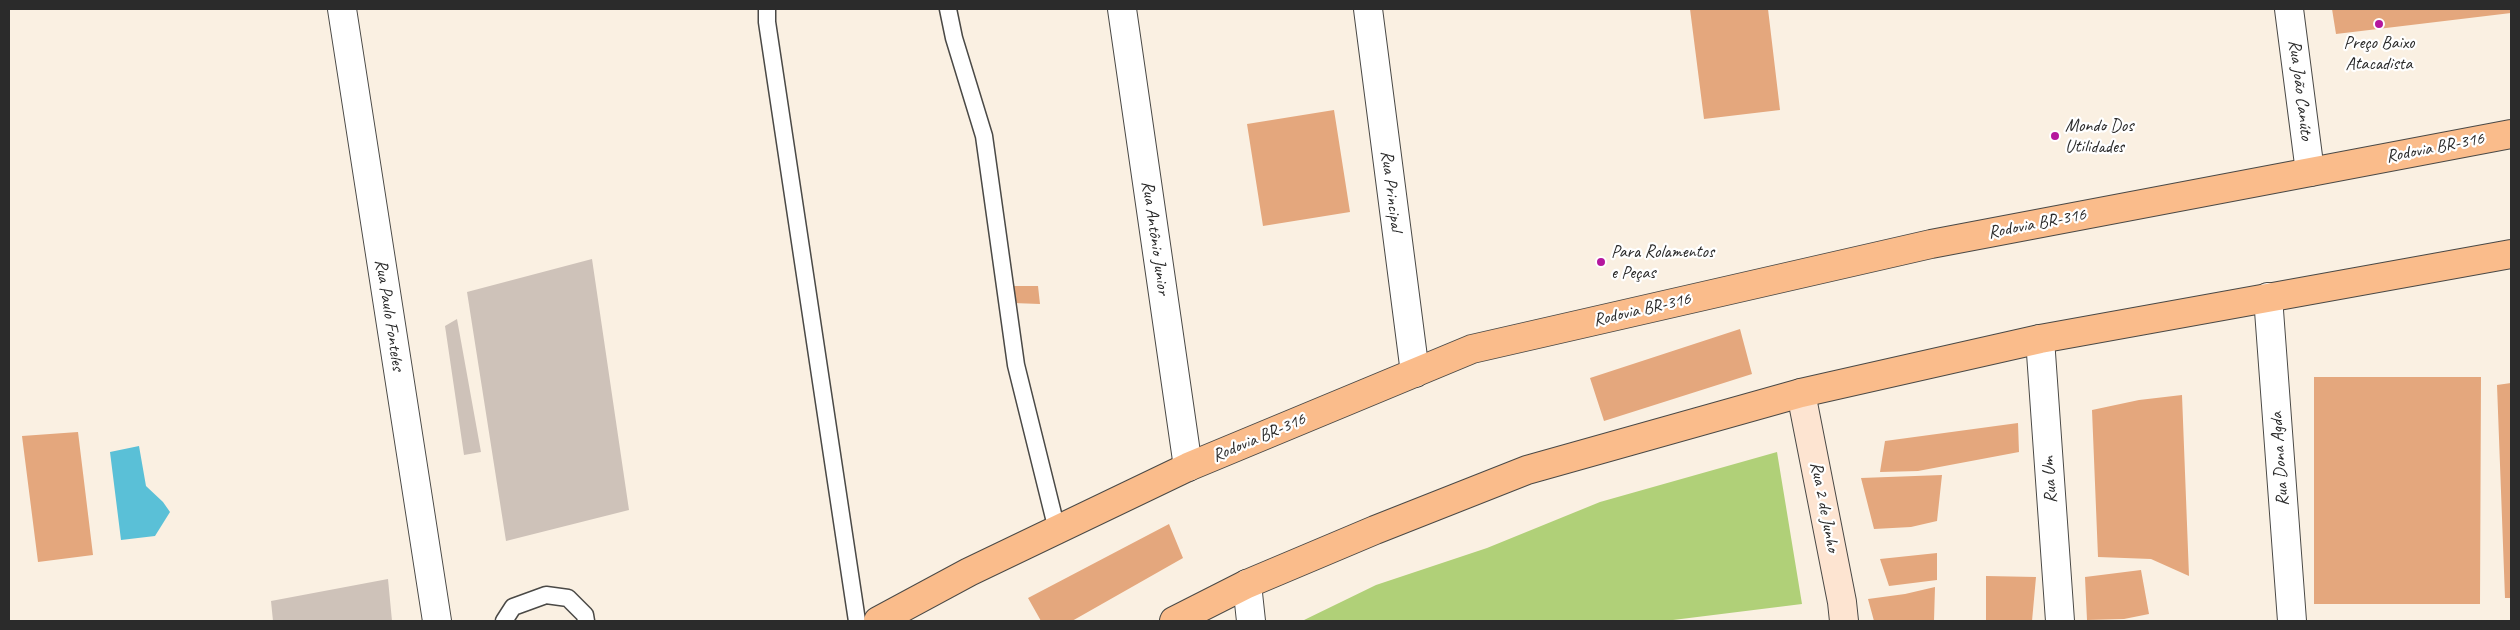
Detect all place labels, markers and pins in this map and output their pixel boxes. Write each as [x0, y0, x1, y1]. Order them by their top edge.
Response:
marker: Preço Baixo Atacadista [2373, 18, 2385, 30]
place label: Preço Baixo Atacadista [2344, 32, 2414, 74]
place label: Mondo Dos Utilidades [2065, 115, 2133, 158]
marker: Mondo Dos Utilidades [2049, 130, 2061, 142]
place label: Para Rolamentos e Peças [1611, 241, 1714, 284]
marker: Para Rolamentos e Peças [1595, 256, 1607, 268]

